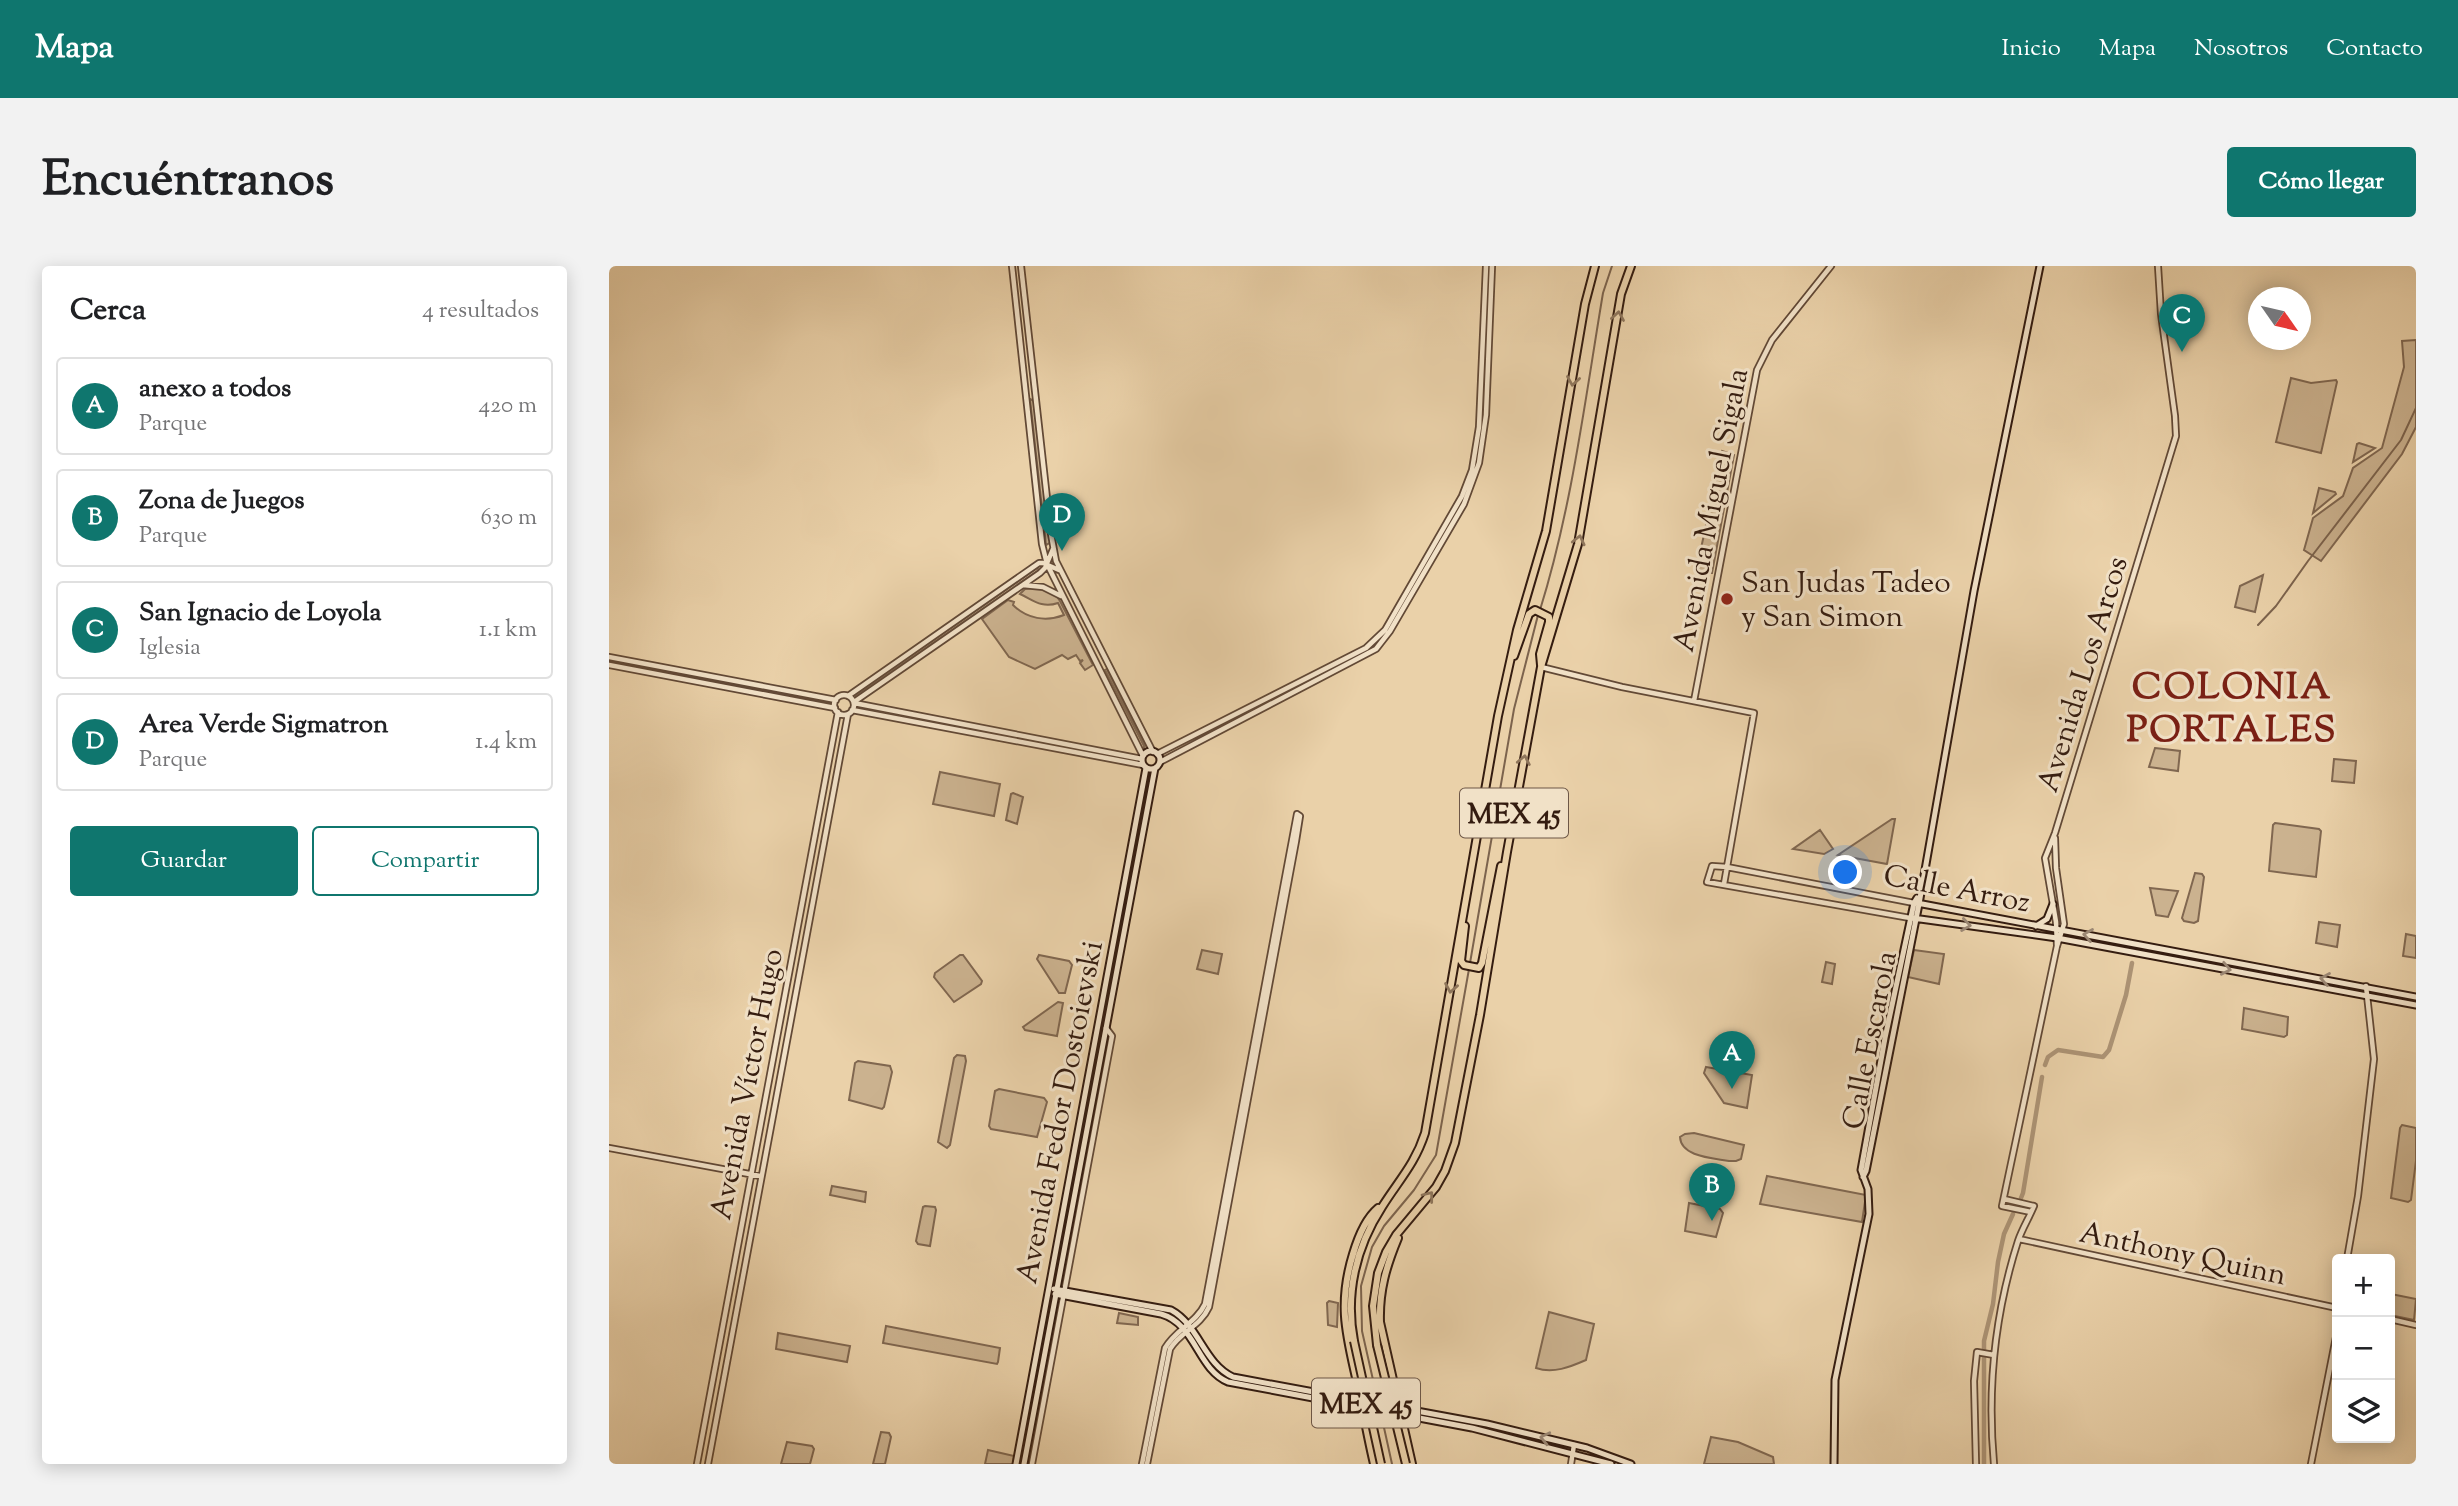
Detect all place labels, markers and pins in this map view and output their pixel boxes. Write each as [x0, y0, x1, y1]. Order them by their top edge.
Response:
pin: C [2159, 294, 2205, 352]
pin: D [1039, 493, 1085, 551]
place label: San Judas Tadeo y San Simon [1741, 563, 1951, 640]
marker: San Judas Tadeo y San Simon [1719, 591, 1735, 607]
pin: A [1709, 1031, 1755, 1089]
pin: B [1689, 1163, 1735, 1221]

